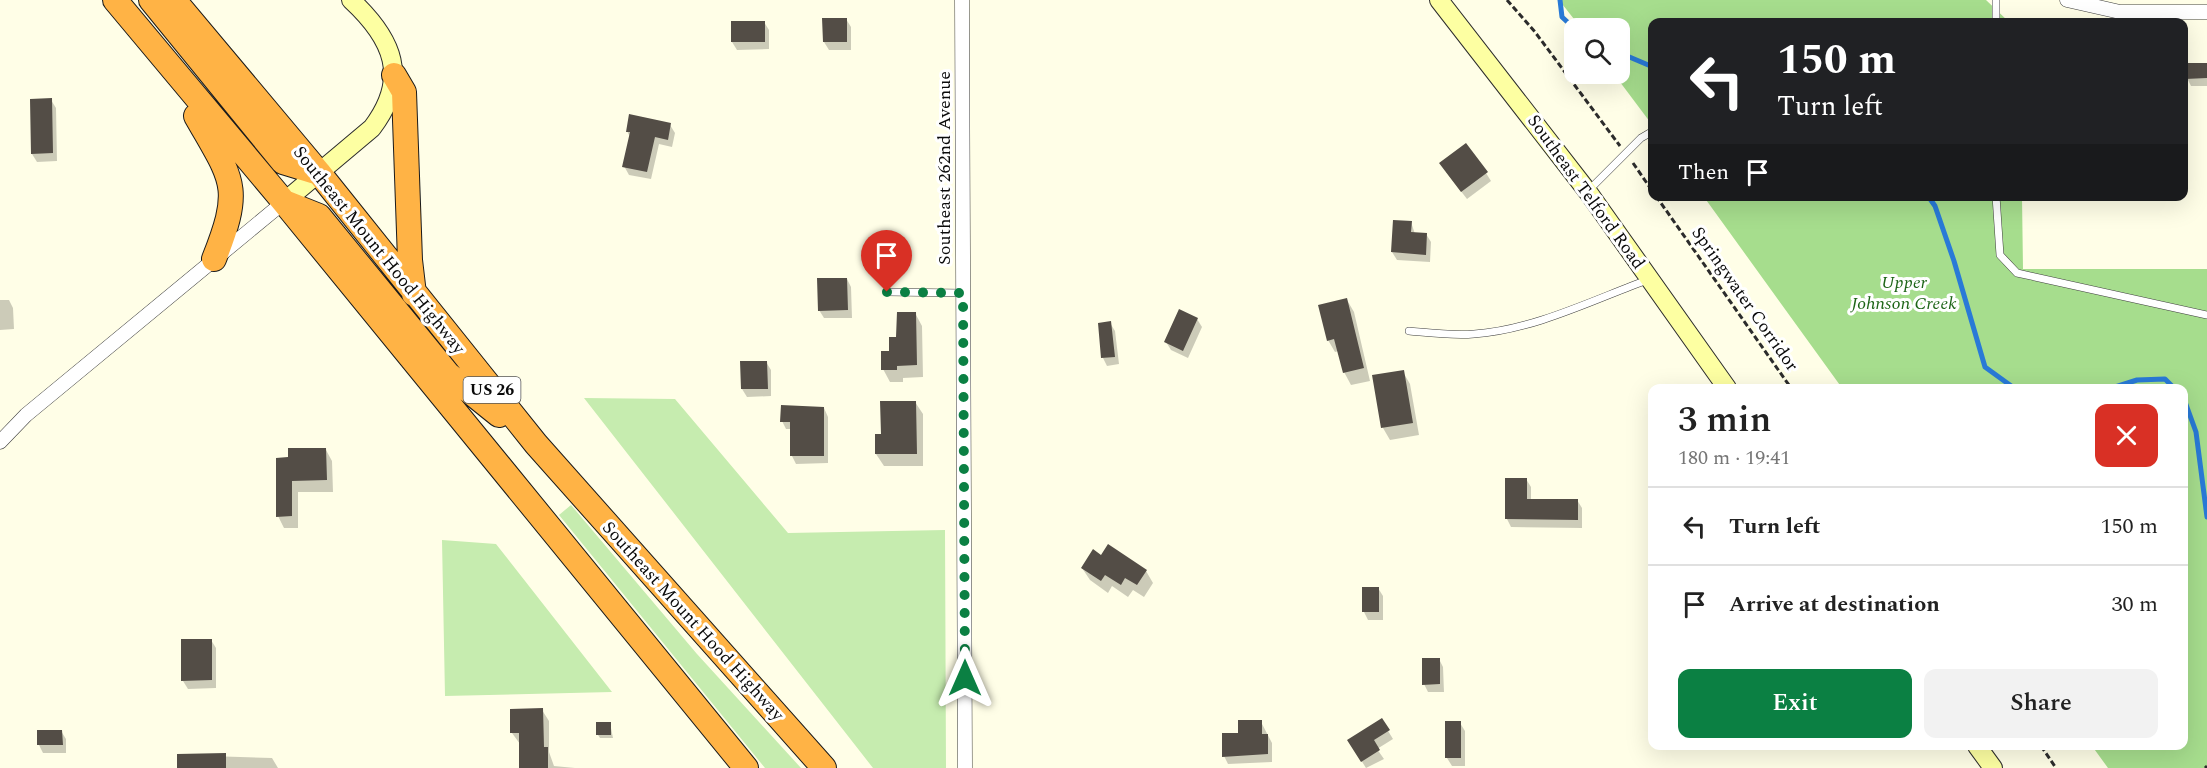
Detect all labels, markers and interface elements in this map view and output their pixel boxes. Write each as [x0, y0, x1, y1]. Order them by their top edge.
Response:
map controls [1564, 18, 1630, 84]
button: search [1564, 18, 1630, 84]
text: 150 m [1777, 29, 1896, 92]
icon: left [1678, 42, 1756, 120]
street label: Southeast 262nd Avenue [931, 71, 958, 265]
text: Turn left [1777, 86, 1883, 128]
street label: Southeast Telford Road [1520, 109, 1652, 275]
street label: Southeast Mount Hood Highway [286, 140, 472, 361]
text: Then [1678, 156, 1729, 189]
icon: arrive [1741, 156, 1774, 189]
street label: Springwater Corridor [1685, 221, 1805, 377]
pin [861, 230, 912, 292]
icon: arrive [870, 239, 903, 272]
park label: Upper Johnson Creek [1849, 269, 1957, 317]
road number: US 26 [464, 377, 520, 403]
text: 3 min [1678, 393, 1771, 448]
button: close [2095, 404, 2158, 467]
text: 180 m · 19:41 [1678, 443, 1790, 473]
icon: left [1678, 510, 1711, 543]
text: Turn left [1729, 510, 1821, 543]
text: 150 m [2101, 510, 2158, 543]
street label: Southeast Mount Hood Highway [596, 515, 791, 728]
icon: arrive [1678, 588, 1711, 621]
text: Arrive at destination [1729, 588, 1940, 621]
text: 30 m [2112, 588, 2158, 621]
position arrow [933, 646, 997, 710]
button: Exit [1678, 669, 1912, 738]
button: Share [1924, 669, 2158, 738]

